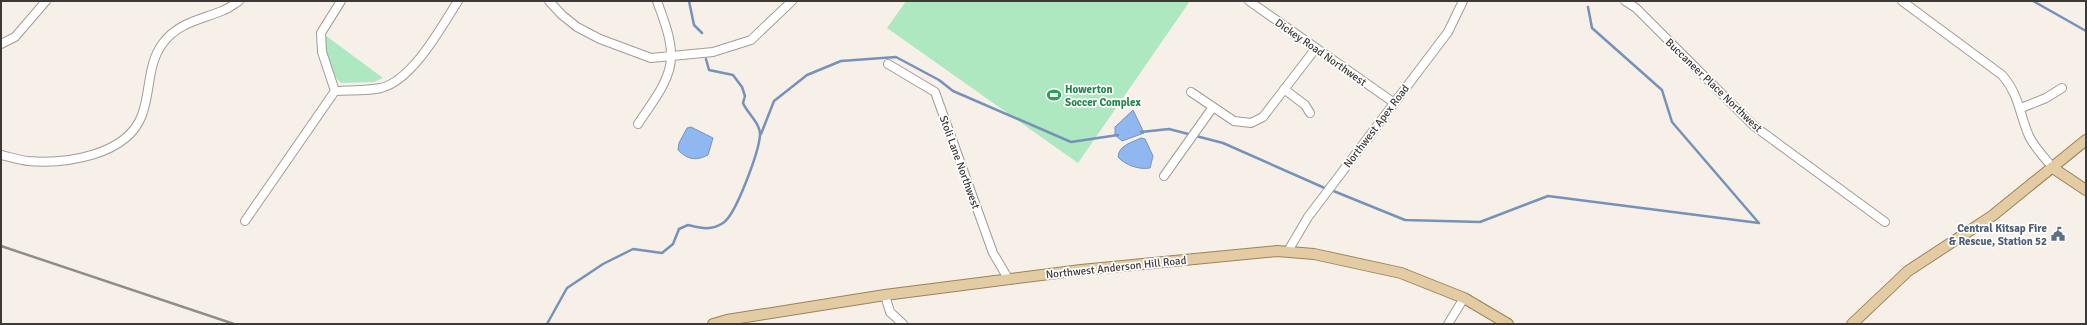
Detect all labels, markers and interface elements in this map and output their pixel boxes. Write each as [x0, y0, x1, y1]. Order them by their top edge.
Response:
street label: Dickey Road Northwest [1273, 16, 1369, 89]
street label: Buccaneer Place Northwest [1663, 36, 1765, 135]
street label: Northwest Apex Road [1341, 82, 1412, 170]
place label: Howerton Soccer Complex [1065, 83, 1141, 109]
sports icon: Howerton Soccer Complex [1046, 87, 1062, 103]
street label: Stoli Lane Northwest [937, 114, 983, 211]
place label: Central Kitsap Fire & Rescue, Station 52 [1949, 222, 2048, 248]
public building icon: Central Kitsap Fire & Rescue, Station 52 [2050, 226, 2066, 242]
street label: Northwest Anderson Hill Road [1045, 254, 1187, 281]

